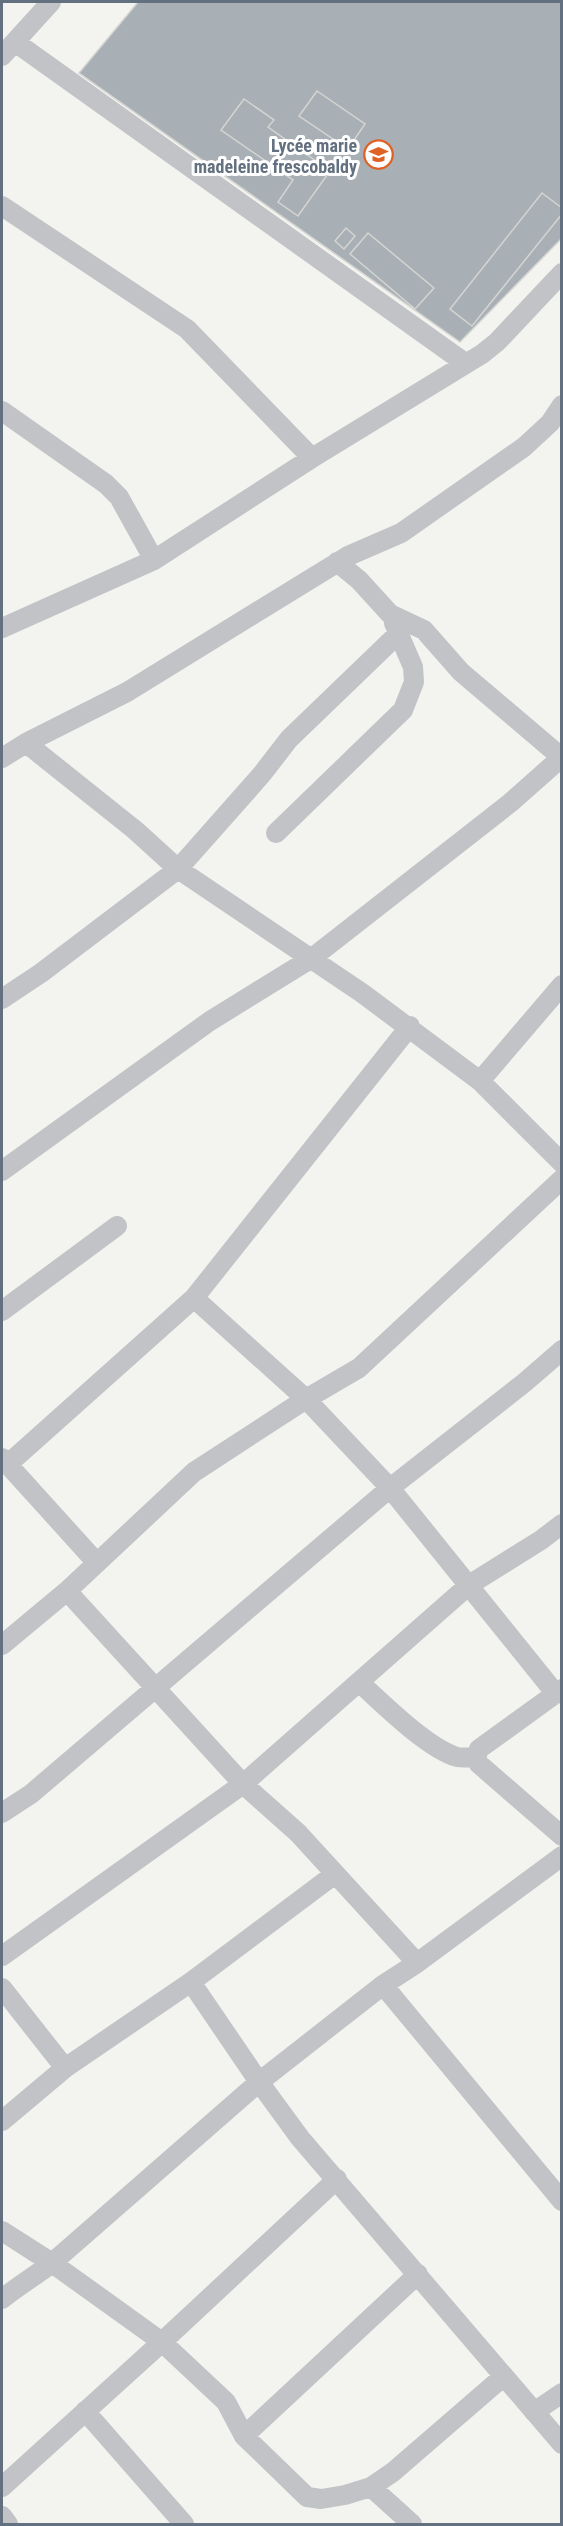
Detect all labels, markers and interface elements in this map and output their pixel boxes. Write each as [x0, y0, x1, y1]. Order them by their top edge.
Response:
place label: Lycée marie madeleine frescobaldy [194, 135, 357, 177]
school or university icon: Lycée marie madeleine frescobaldy [362, 139, 394, 171]

